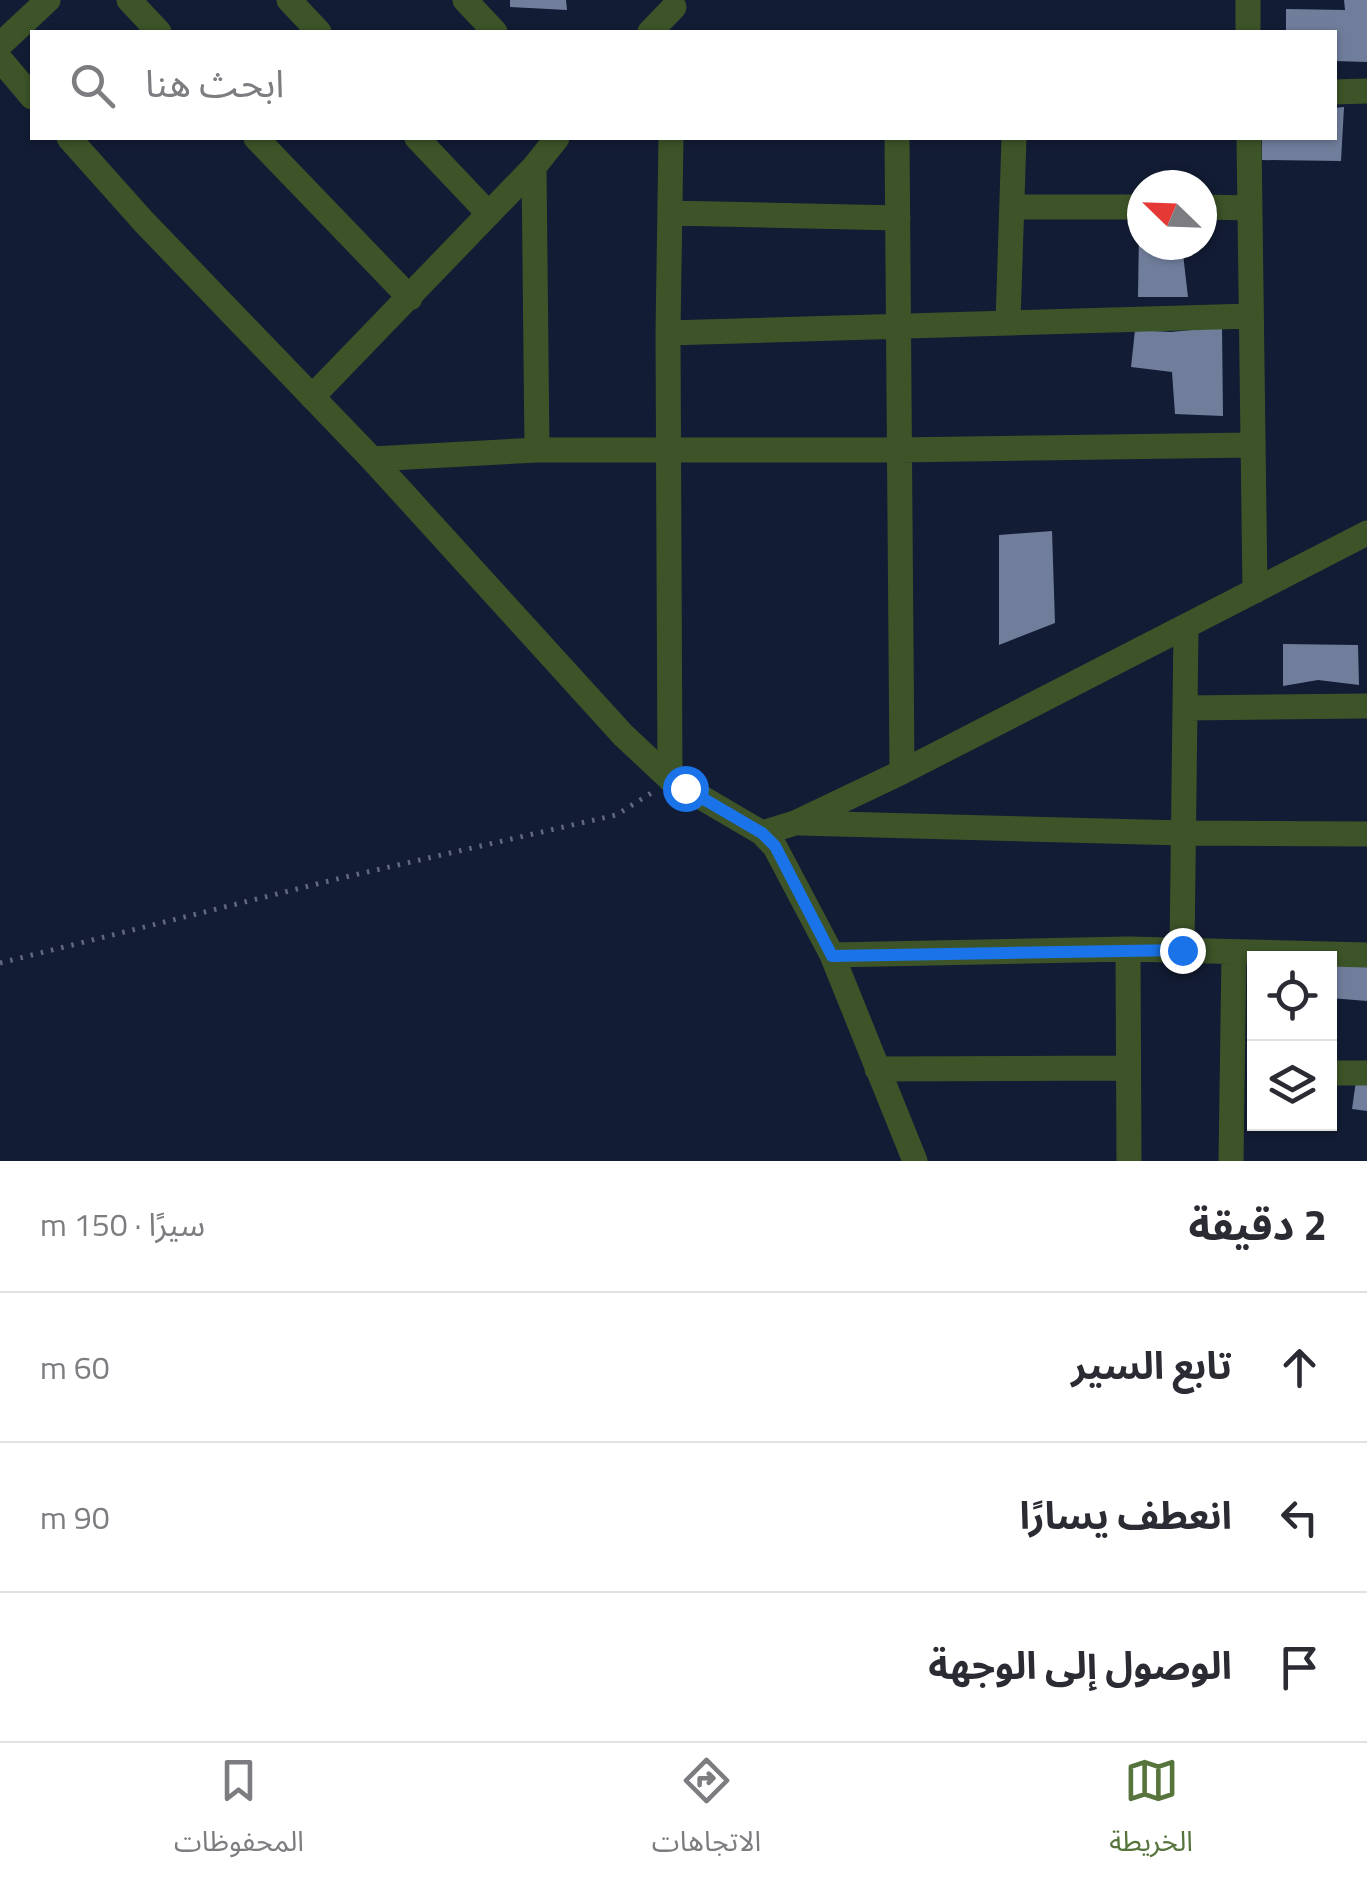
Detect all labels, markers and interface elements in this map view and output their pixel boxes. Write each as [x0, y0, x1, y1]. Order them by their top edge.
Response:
search box [30, 30, 1337, 140]
text: ابحث هنا [145, 54, 284, 112]
icon: search [65, 58, 120, 113]
north arrow [1127, 170, 1217, 260]
route start [663, 766, 709, 812]
route end [1160, 928, 1206, 974]
map controls [1247, 951, 1337, 1131]
button: locate [1247, 951, 1337, 1041]
button: layers [1247, 1041, 1337, 1131]
text: 2 دقيقة [1189, 1192, 1327, 1256]
text: سيرًا · 150 m [40, 1200, 205, 1248]
text: تابع السير [1071, 1336, 1232, 1394]
icon: ahead [1272, 1340, 1327, 1395]
text: 60 m [40, 1343, 110, 1391]
text: انعطف يسارًا [1020, 1486, 1232, 1544]
icon: left [1272, 1490, 1327, 1545]
text: 90 m [40, 1493, 110, 1541]
text: الوصول إلى الوجهة [928, 1636, 1232, 1694]
icon: arrive [1272, 1640, 1327, 1695]
tab: المحفوظات [174, 1753, 304, 1872]
tab: الاتجاهات [652, 1753, 761, 1872]
tab: الخريطة [1109, 1753, 1193, 1872]

